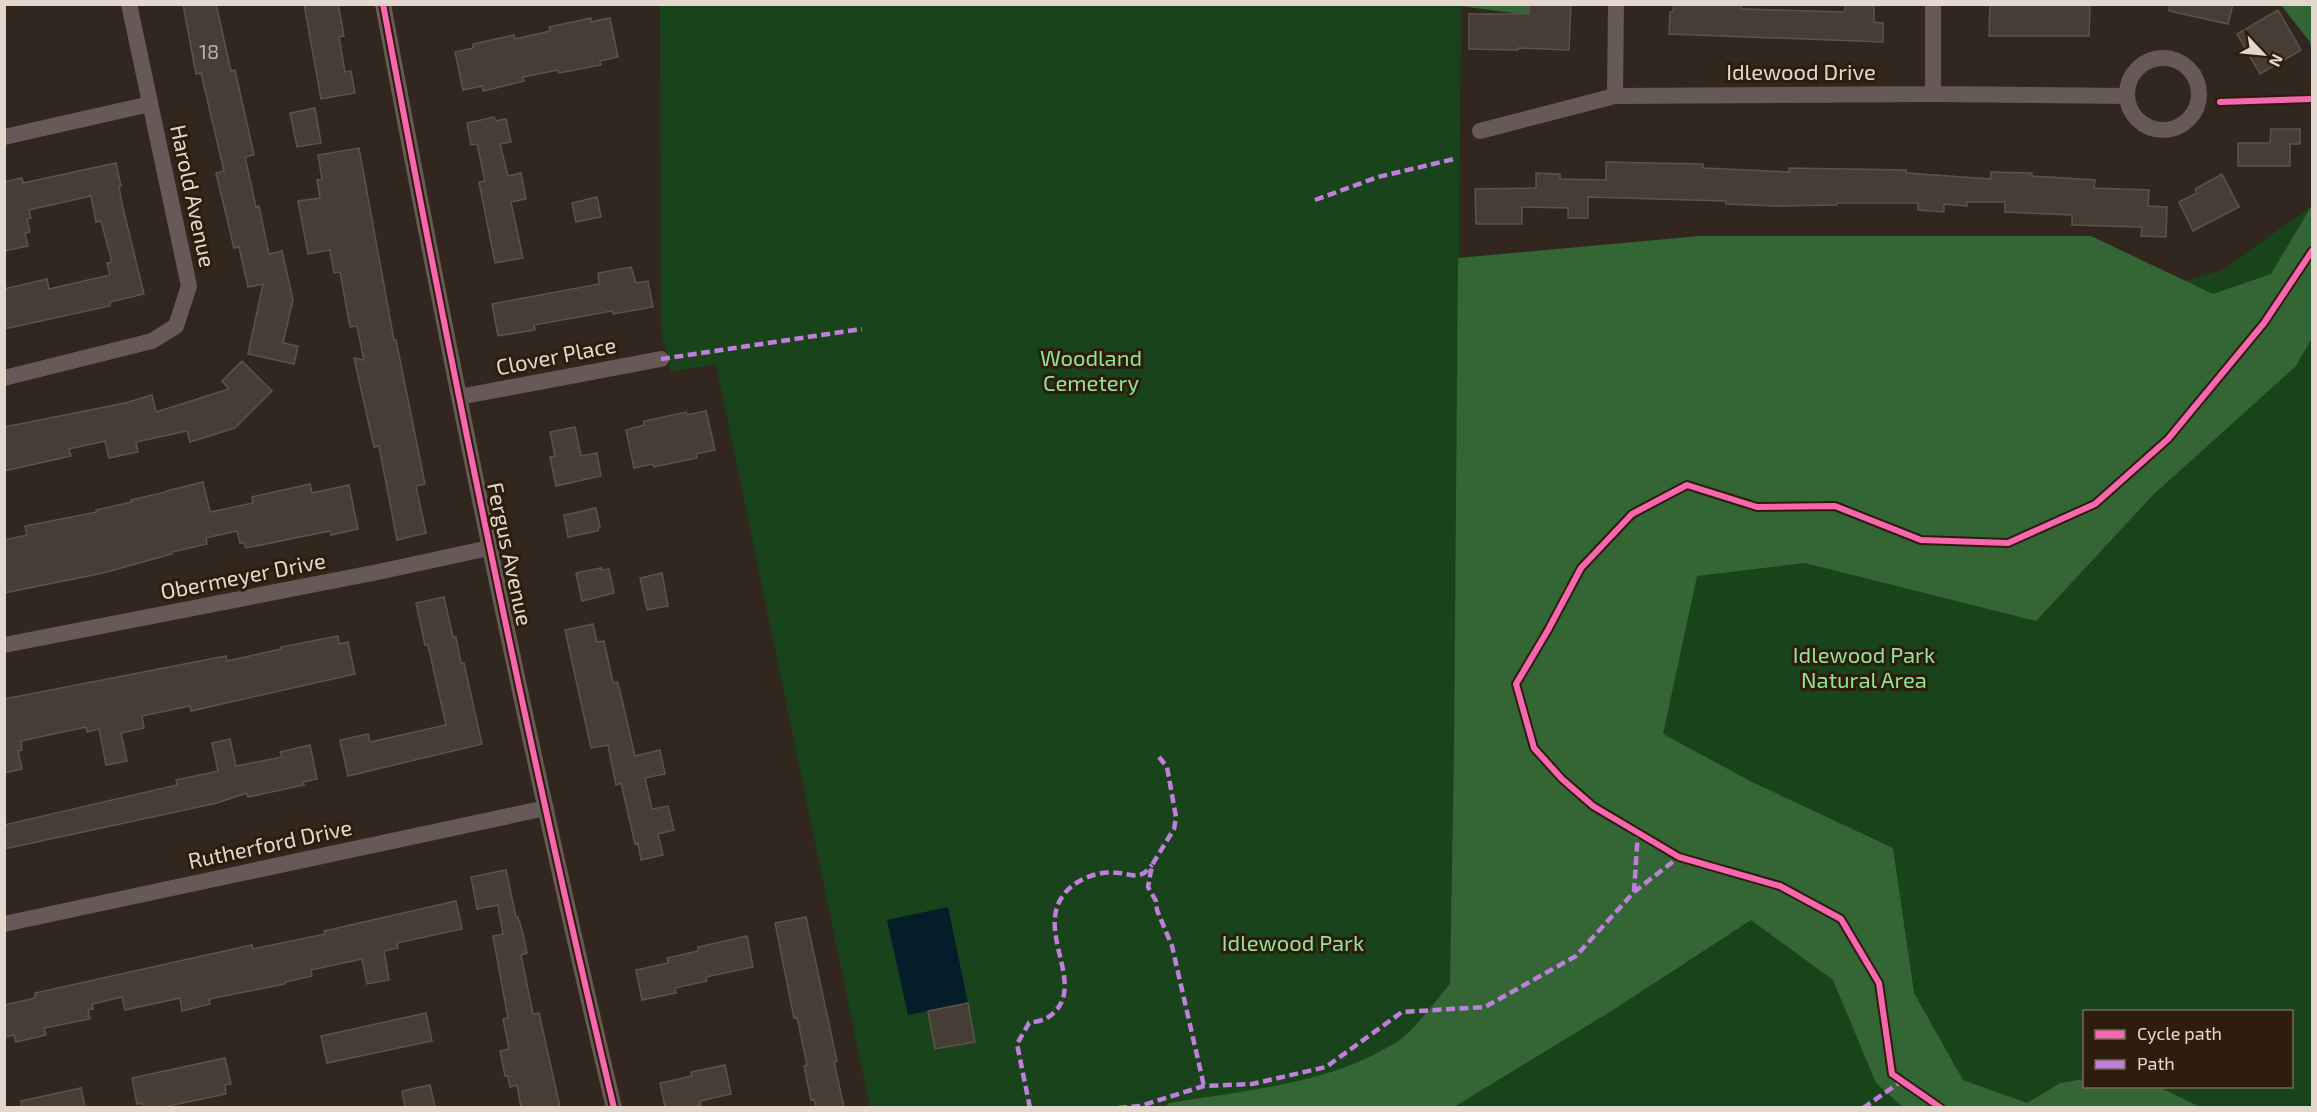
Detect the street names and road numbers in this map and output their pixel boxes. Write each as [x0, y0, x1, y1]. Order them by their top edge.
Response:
street label: Idlewood Drive [1726, 58, 1876, 84]
street label: Harold Avenue [166, 122, 222, 269]
street label: Clover Place [493, 331, 618, 379]
street label: Fergus Avenue [483, 480, 539, 628]
street label: Obermeyer Drive [158, 546, 328, 604]
street label: Rutherford Drive [185, 813, 354, 873]

